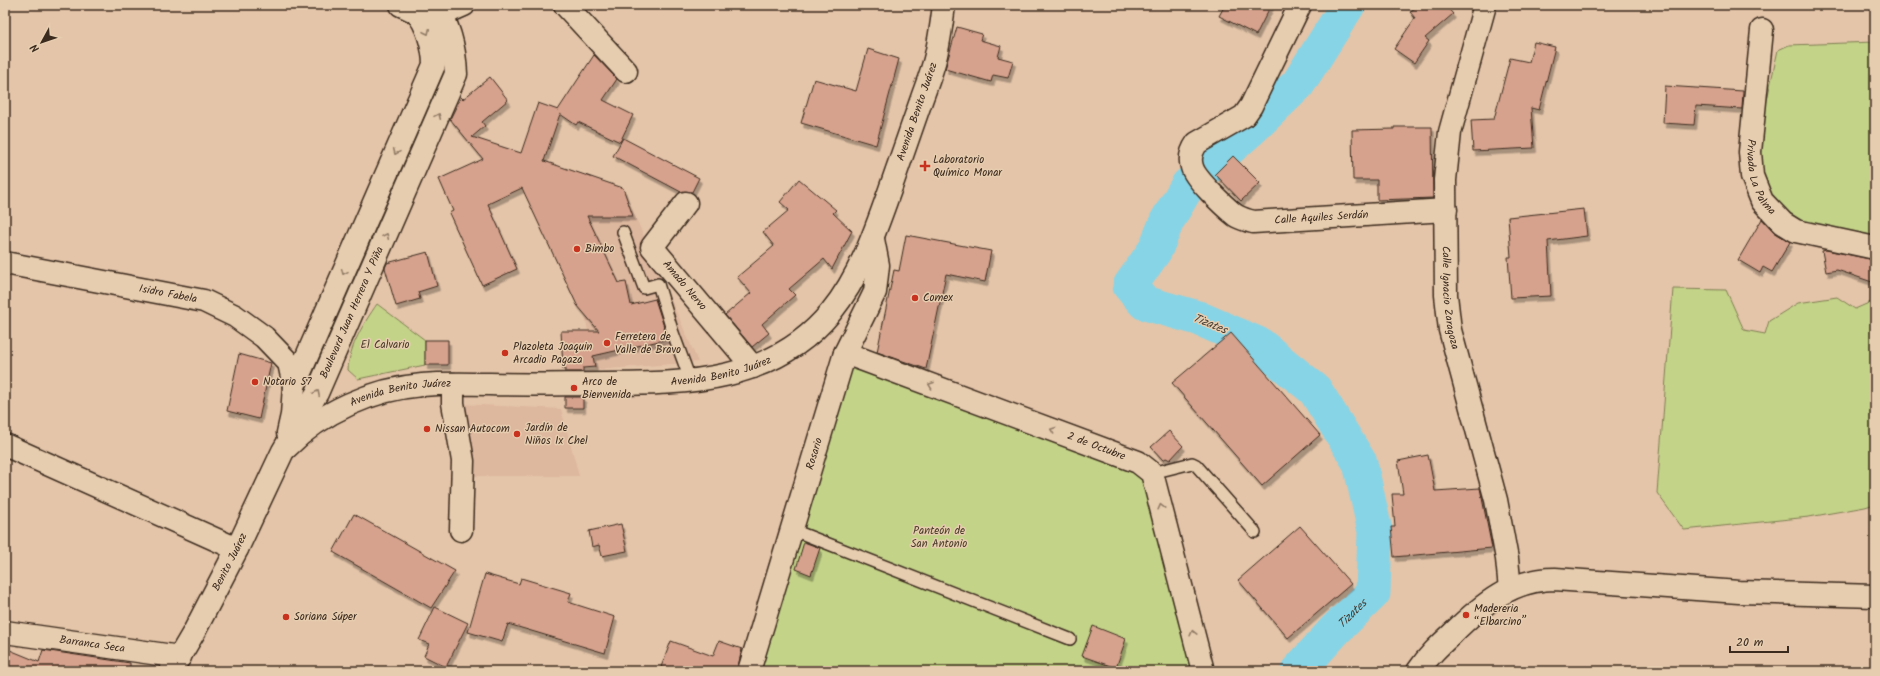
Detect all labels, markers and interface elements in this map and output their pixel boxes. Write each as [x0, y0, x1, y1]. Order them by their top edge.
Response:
north arrow [22, 22, 62, 62]
one-way arrow [422, 28, 430, 35]
text: N [26, 39, 44, 56]
street label: Avenida Benito Juárez [892, 60, 943, 163]
one-way arrow [433, 113, 441, 120]
street label: Privada La Palma [1741, 138, 1780, 219]
one-way arrow [393, 148, 401, 156]
place label: Laboratorio Químico Monar [933, 151, 1003, 182]
marker: Laboratorio Químico Monar [920, 161, 930, 171]
street label: Calle Aquiles Serdán [1274, 206, 1369, 230]
one-way arrow [381, 232, 389, 240]
place label: Bimbo [585, 240, 614, 258]
street label: Boulevard Juan Herrera Y Piña [315, 244, 389, 381]
marker: Bimbo [572, 244, 582, 254]
street label: Calle Ignacio Zaragoza [1437, 246, 1464, 352]
street label: Amado Nervo [658, 256, 711, 315]
one-way arrow [341, 267, 349, 275]
street label: Isidro Fabela [137, 280, 199, 308]
place label: Comex [923, 289, 953, 307]
marker: Comex [910, 293, 920, 303]
water label: Tizates [1190, 309, 1232, 340]
place label: Ferretera de Valle de Bravo [615, 328, 681, 359]
park label: El Calvario [360, 336, 410, 354]
place label: Plazoleta Joaquin Arcadio Pagaza [513, 338, 593, 369]
marker: Ferretera de Valle de Bravo [602, 338, 612, 348]
marker: Plazoleta Joaquin Arcadio Pagaza [500, 348, 510, 358]
street label: Avenida Benito Juárez [670, 351, 775, 391]
place label: Notario 57 [263, 373, 312, 391]
place label: Arco de Bienvenida [582, 373, 631, 404]
street label: Avenida Benito Juárez [347, 375, 451, 412]
marker: Notario 57 [250, 377, 260, 387]
one-way arrow [928, 381, 935, 389]
marker: Arco de Bienvenida [569, 383, 579, 393]
one-way arrow [312, 390, 320, 397]
place label: Jardín de Niños Ix Chel [525, 419, 588, 450]
place label: Nissan Autocom [435, 420, 510, 438]
marker: Nissan Autocom [422, 424, 432, 434]
one-way arrow [1050, 427, 1057, 435]
street label: 2 de Octubre [1064, 427, 1128, 466]
marker: Jardín de Niños Ix Chel [512, 429, 522, 439]
street label: Rosario [801, 435, 828, 472]
one-way arrow [1157, 504, 1166, 511]
park label: Panteón de San Antonio [911, 522, 967, 553]
street label: Benito Juárez [208, 530, 252, 594]
water label: Tizates [1333, 593, 1373, 633]
place label: Madereria “Elbarcino” [1474, 600, 1527, 631]
place label: Soriana Súper [294, 608, 358, 626]
marker: Madereria “Elbarcino” [1461, 610, 1471, 620]
marker: Soriana Súper [281, 612, 291, 622]
scale bar [1730, 628, 1788, 654]
one-way arrow [1190, 630, 1198, 636]
street label: Barranca Seca [58, 631, 126, 658]
text: 20 m [1736, 633, 1764, 652]

